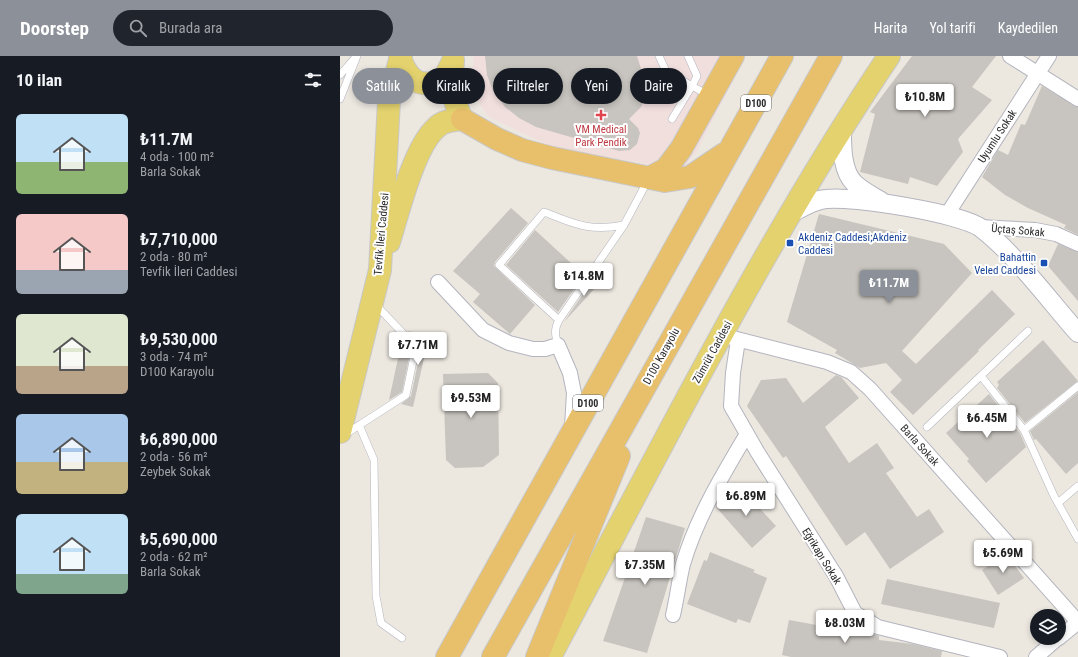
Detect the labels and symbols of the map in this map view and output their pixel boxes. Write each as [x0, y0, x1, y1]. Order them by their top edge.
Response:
pin: ₺10.8M [892, 84, 958, 118]
road number: D100 [741, 95, 771, 111]
street label: Uyumlu Sokak [975, 107, 1020, 165]
marker: VM Medical Park Pendik [595, 109, 607, 121]
place label: VM Medical Park Pendik [575, 123, 627, 149]
street label: Tevfik İleri Caddesi [371, 192, 392, 276]
street label: Üçtaş Sokak [991, 222, 1045, 239]
place label: Akdeniz Caddesi;Akdeni̇z Caddesi̇ [798, 231, 907, 257]
marker: Akdeniz Caddesi;Akdeni̇z Caddesi̇ [785, 238, 795, 248]
place label: Bahattin Veled Caddesi [974, 251, 1036, 277]
marker: Bahattin Veled Caddesi [1039, 258, 1049, 268]
pin: ₺14.8M [551, 263, 617, 297]
pin: ₺11.7M [856, 270, 922, 304]
street label: Zümrüt Caddesi [690, 319, 735, 385]
street label: D100 Karayolu [641, 326, 682, 387]
pin: ₺7.71M [385, 332, 451, 366]
pin: ₺9.53M [438, 385, 504, 419]
road number: D100 [573, 395, 603, 411]
pin: ₺6.45M [954, 405, 1020, 439]
street label: Barla Sokak [898, 422, 942, 469]
pin: ₺6.89M [713, 483, 779, 517]
street label: Eğrikapı Sokak [799, 526, 844, 587]
pin: ₺5.69M [970, 540, 1036, 574]
pin: ₺7.35M [612, 552, 678, 586]
pin: ₺8.03M [812, 610, 878, 644]

